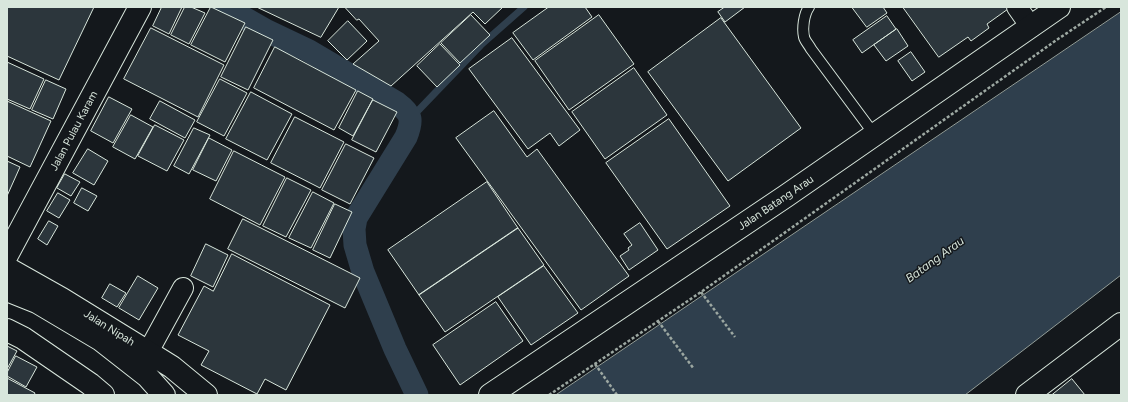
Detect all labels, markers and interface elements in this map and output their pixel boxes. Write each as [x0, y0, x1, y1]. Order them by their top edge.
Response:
street label: Jalan Pulau Karam [47, 89, 101, 173]
street label: Jalan Batang Arau [736, 173, 816, 233]
water label: Batang Arau [903, 234, 967, 286]
street label: Jalan Nipah [81, 307, 137, 349]

